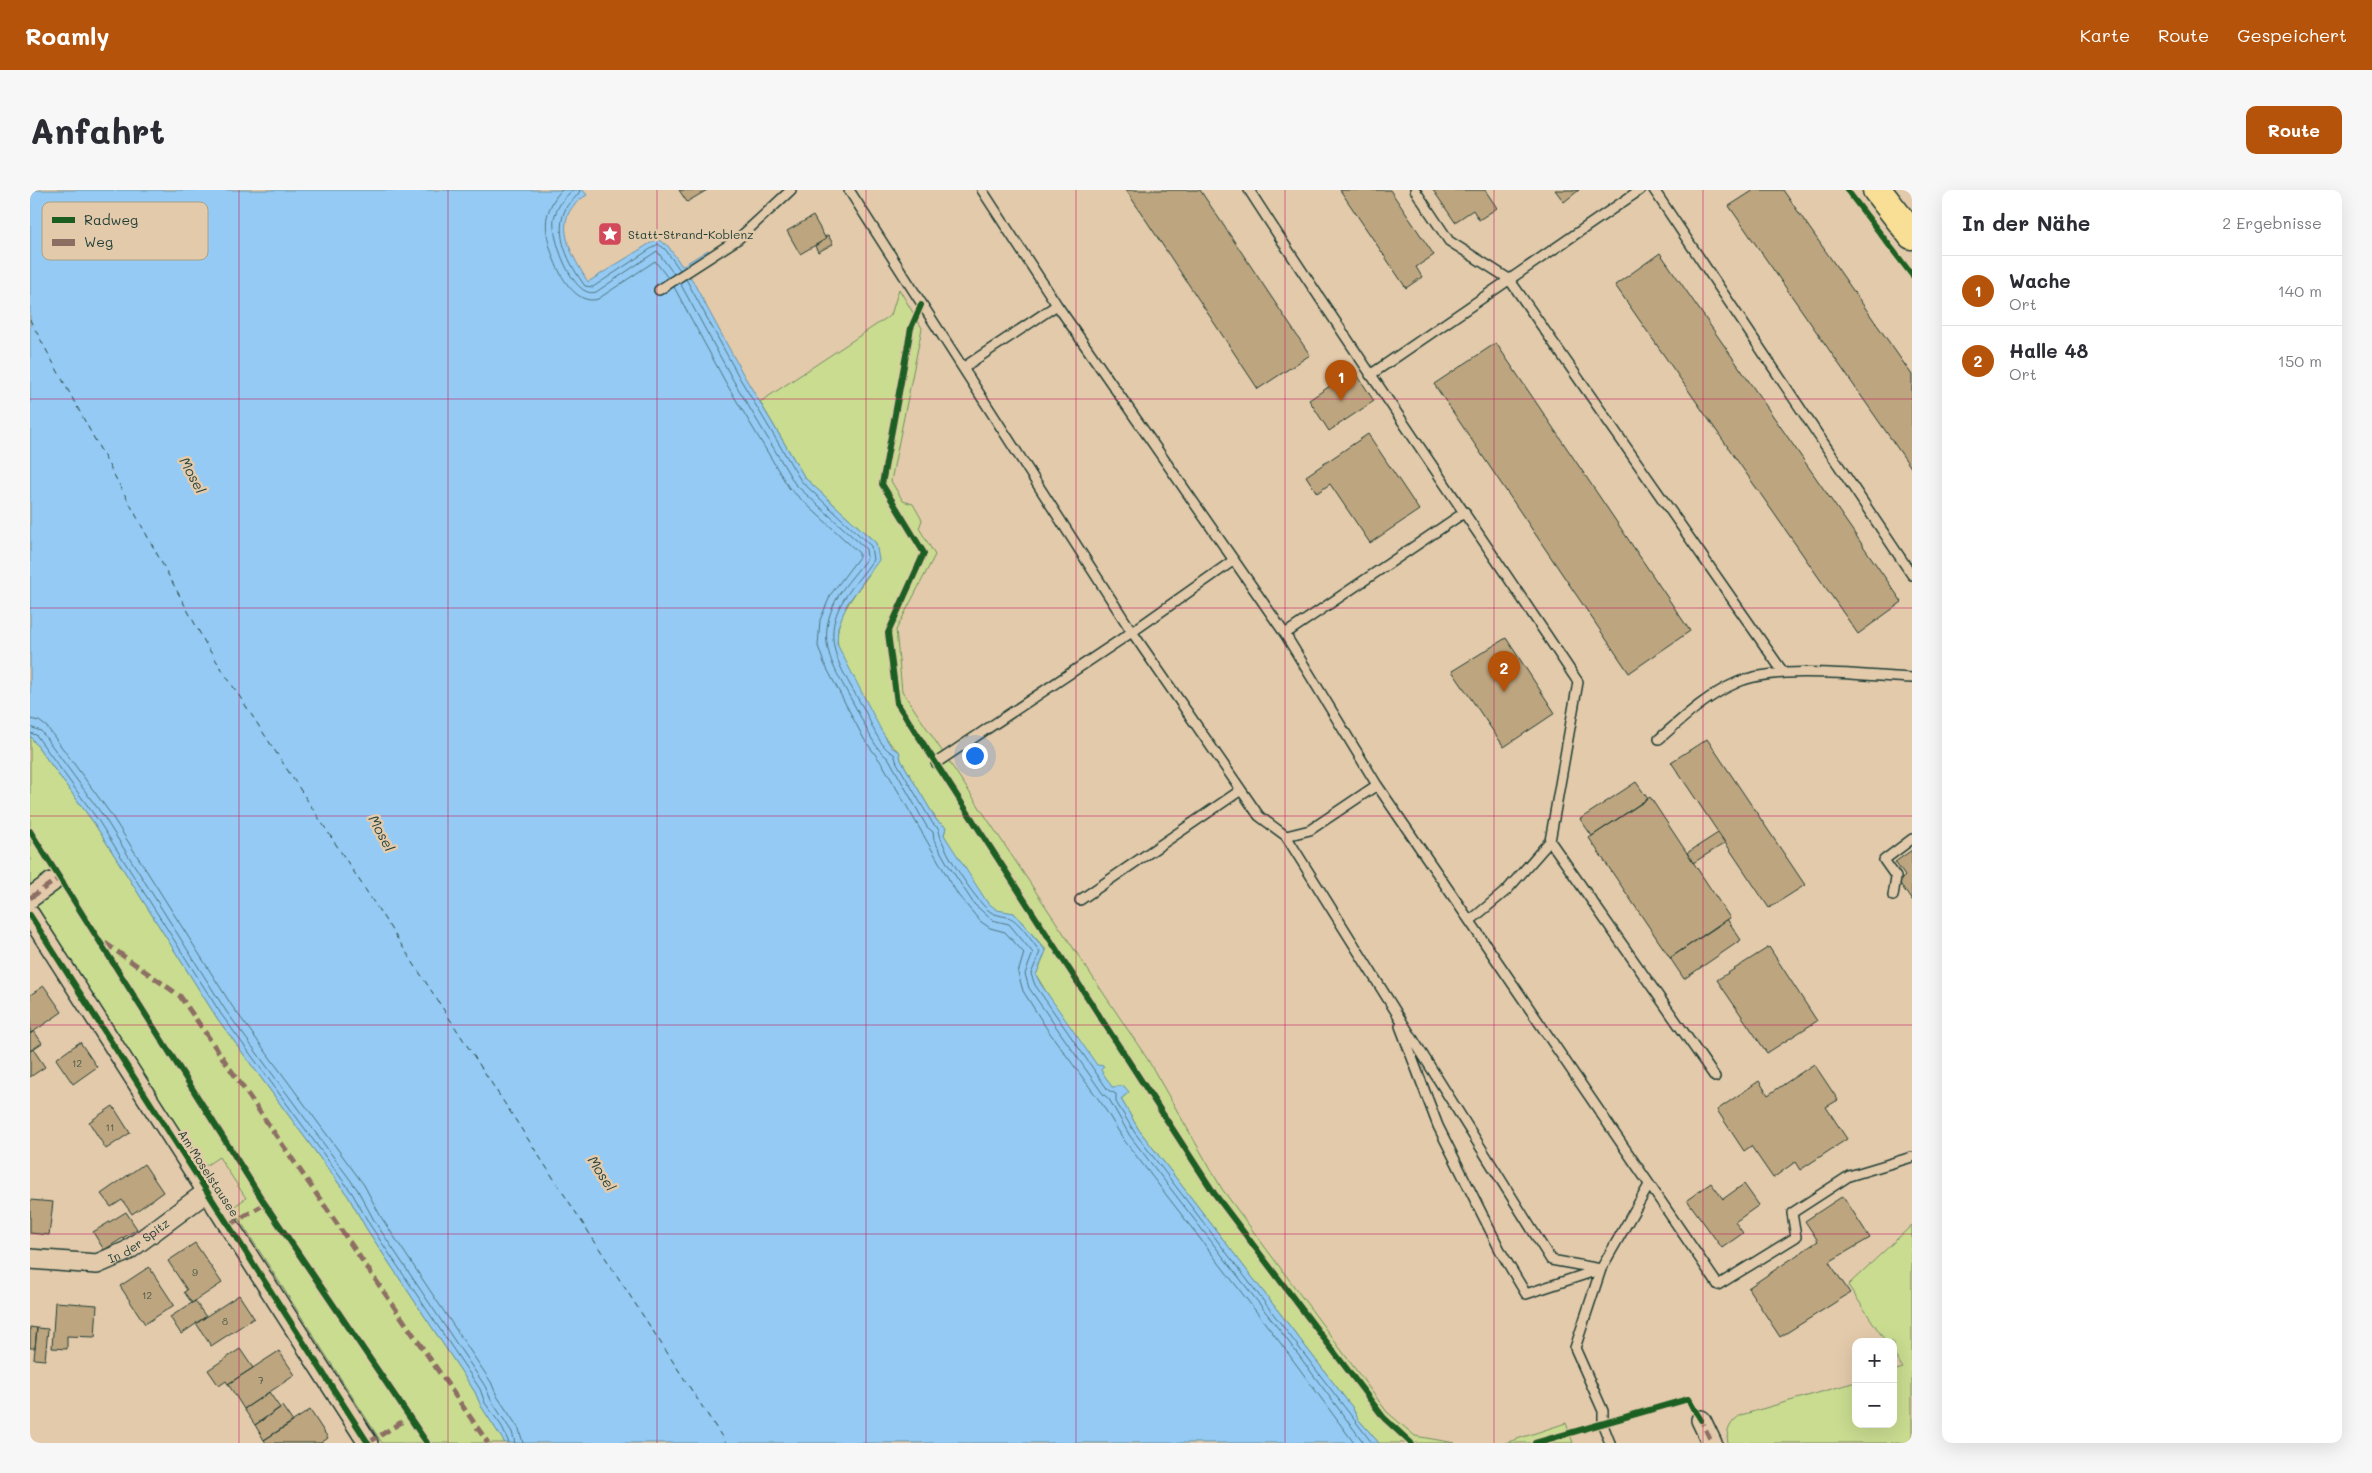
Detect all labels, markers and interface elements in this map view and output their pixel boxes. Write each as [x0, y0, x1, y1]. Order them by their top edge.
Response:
text: Roamly [25, 20, 109, 51]
text: Karte [2080, 23, 2130, 47]
text: Route [2158, 23, 2209, 47]
text: Gespeichert [2237, 23, 2347, 47]
button: Route [2246, 106, 2342, 154]
text: Anfahrt [30, 107, 165, 153]
legend [42, 202, 208, 260]
text: In der Nähe [1962, 209, 2090, 236]
text: Radweg [84, 210, 138, 229]
text: 2 Ergebnisse [2222, 212, 2322, 233]
place icon: Statt-Strand-Koblenz [597, 221, 623, 247]
place label: Statt-Strand-Koblenz [628, 226, 754, 242]
text: Weg [84, 232, 113, 251]
text: Wache [2009, 268, 2071, 293]
text: 1 [1974, 280, 1982, 301]
text: 140 m [2278, 280, 2322, 301]
text: Ort [2009, 293, 2037, 314]
text: Halle 48 [2009, 338, 2088, 363]
text: 2 [1974, 350, 1982, 371]
text: 150 m [2278, 350, 2322, 371]
pin: 1 [1325, 360, 1357, 401]
text: Ort [2009, 363, 2037, 384]
water label: Mosel [176, 454, 211, 497]
pin: 2 [1488, 651, 1520, 692]
your location [962, 743, 988, 769]
water label: Mosel [365, 812, 400, 855]
house number: 12 [72, 1056, 82, 1070]
house number: 11 [106, 1120, 114, 1134]
street label: Am Moselstausee [175, 1126, 243, 1220]
water label: Mosel [584, 1152, 621, 1195]
street label: In der Spitz [105, 1214, 172, 1266]
house number: 9 [192, 1265, 198, 1279]
house number: 12 [142, 1288, 152, 1302]
house number: 8 [222, 1314, 228, 1328]
map controls [1852, 1338, 1897, 1428]
button: + [1852, 1338, 1897, 1383]
house number: 7 [258, 1373, 264, 1387]
button: − [1852, 1383, 1897, 1428]

